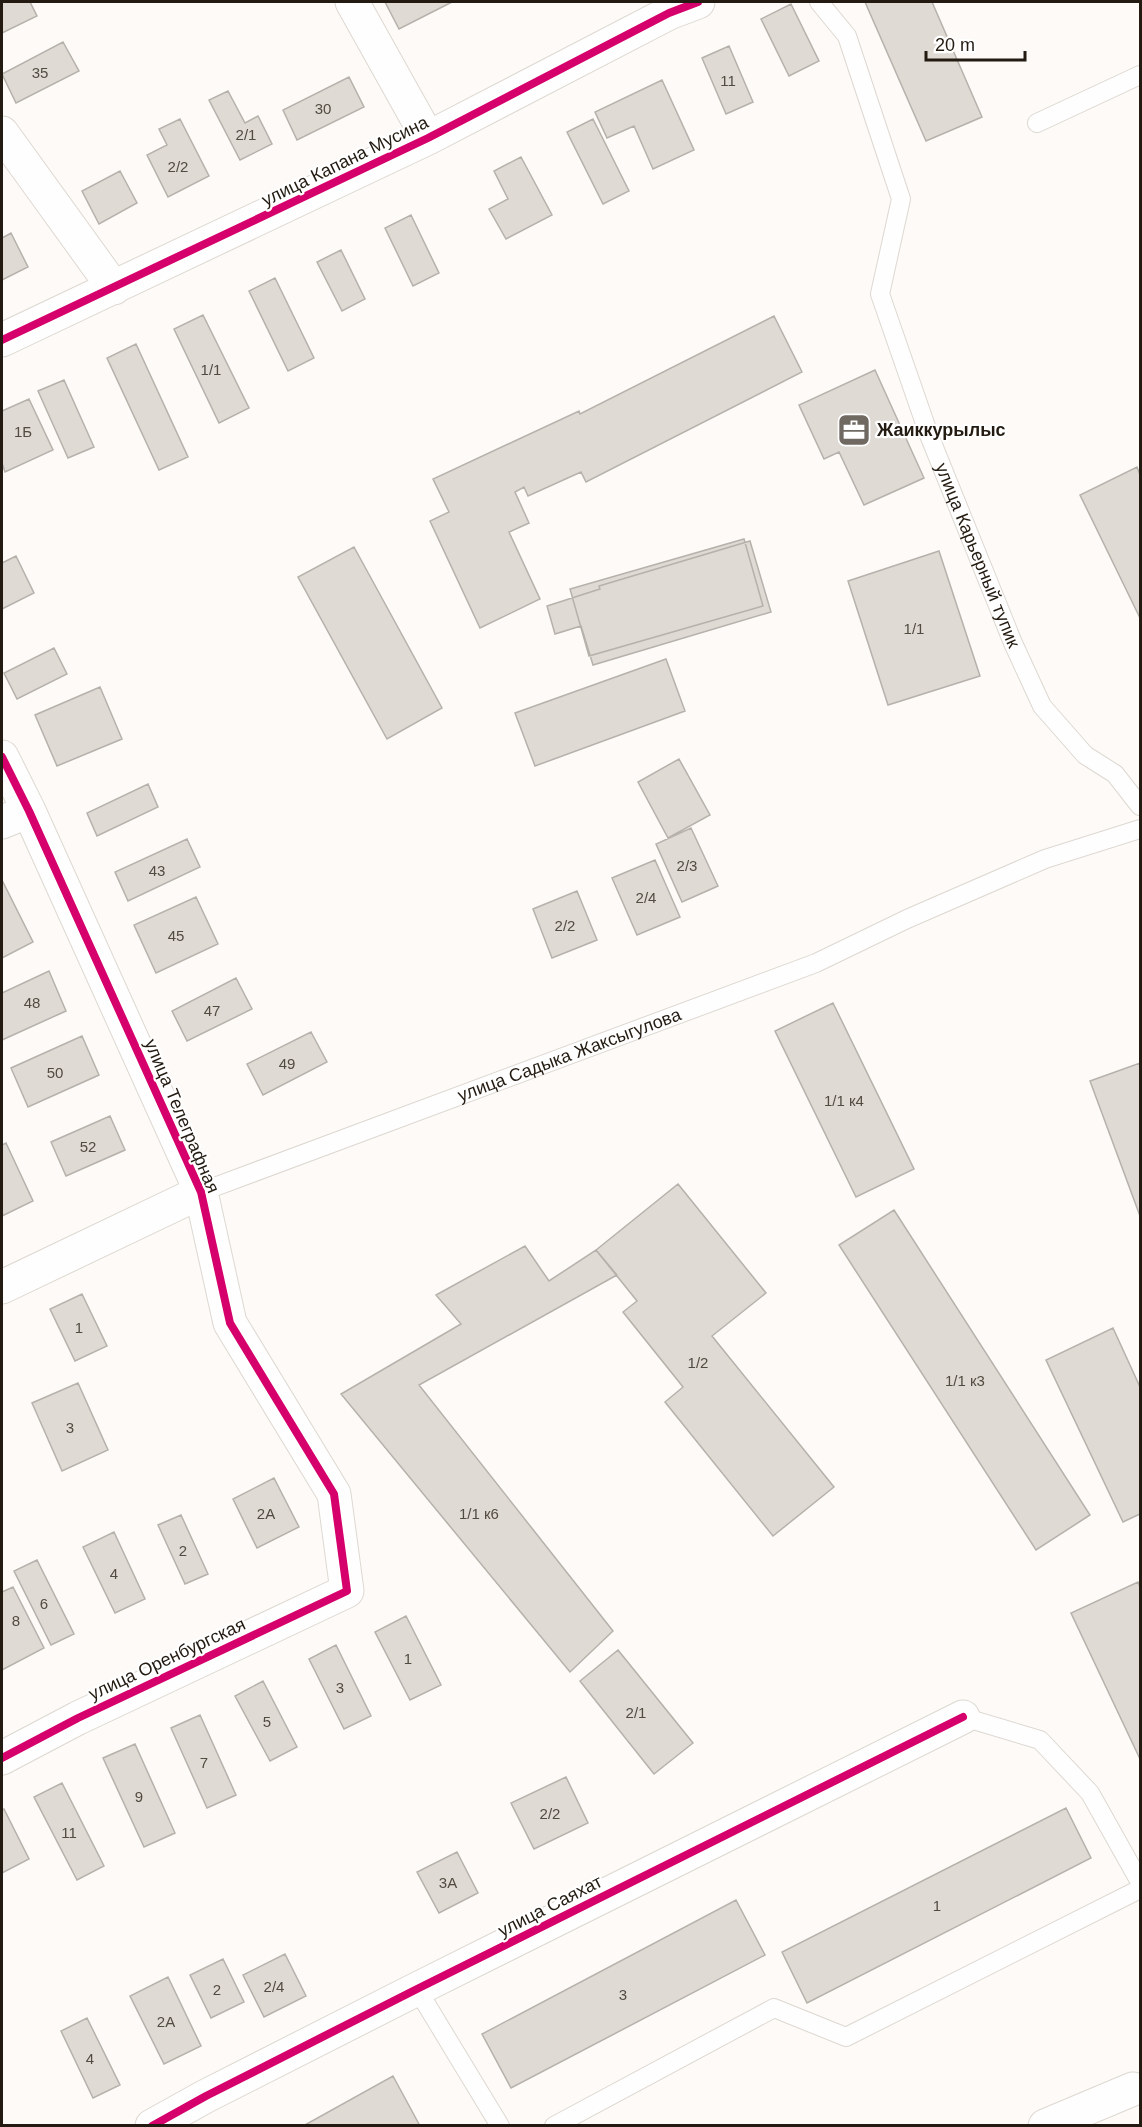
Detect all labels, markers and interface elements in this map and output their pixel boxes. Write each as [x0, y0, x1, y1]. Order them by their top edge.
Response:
scale bar [926, 24, 1025, 62]
text: 20 m [935, 35, 975, 55]
house number: 35 [32, 64, 48, 81]
house number: 11 [720, 72, 736, 89]
house number: 30 [315, 100, 331, 117]
street label: улица Капана Мусина [259, 112, 432, 210]
house number: 2/1 [236, 126, 256, 143]
house number: 2/2 [168, 158, 188, 175]
house number: 1/1 [201, 361, 221, 378]
office icon: Жаиккурылыс [836, 412, 872, 448]
place label: Жаиккурылыс [876, 420, 1006, 440]
house number: 1Б [14, 423, 32, 440]
street label: улица Карьерный тупик [931, 460, 1024, 651]
house number: 1/1 [904, 620, 924, 637]
house number: 2/3 [677, 857, 697, 874]
house number: 43 [149, 862, 165, 879]
house number: 2/4 [636, 889, 656, 906]
house number: 2/2 [555, 917, 575, 934]
house number: 45 [168, 927, 184, 944]
house number: 48 [24, 994, 40, 1011]
house number: 47 [204, 1002, 220, 1019]
street label: улица Садыка Жаксыгулова [455, 1004, 685, 1106]
street label: улица Телеграфная [140, 1036, 224, 1196]
house number: 49 [279, 1055, 295, 1072]
house number: 50 [47, 1064, 63, 1081]
house number: 1/1 к4 [824, 1092, 864, 1109]
house number: 52 [80, 1138, 96, 1155]
house number: 1 [75, 1319, 83, 1336]
house number: 1/2 [688, 1354, 708, 1371]
house number: 1/1 к3 [945, 1372, 985, 1389]
house number: 3 [66, 1419, 74, 1436]
house number: 2А [257, 1505, 275, 1522]
house number: 1/1 к6 [459, 1505, 499, 1522]
house number: 2 [179, 1542, 187, 1559]
house number: 4 [110, 1565, 118, 1582]
house number: 6 [40, 1595, 48, 1612]
house number: 8 [12, 1612, 20, 1629]
street label: улица Оренбургская [86, 1614, 248, 1704]
house number: 1 [404, 1650, 412, 1667]
house number: 3 [336, 1679, 344, 1696]
house number: 2/1 [626, 1704, 646, 1721]
house number: 5 [263, 1713, 271, 1730]
house number: 7 [200, 1754, 208, 1771]
house number: 9 [135, 1788, 143, 1805]
house number: 2/2 [540, 1805, 560, 1822]
house number: 11 [61, 1824, 77, 1841]
street label: улица Саяхат [495, 1871, 605, 1941]
house number: 3А [439, 1874, 457, 1891]
house number: 1 [933, 1897, 941, 1914]
house number: 2/4 [264, 1978, 284, 1995]
house number: 2 [213, 1981, 221, 1998]
house number: 3 [619, 1986, 627, 2003]
house number: 2А [157, 2013, 175, 2030]
house number: 4 [86, 2050, 94, 2067]

